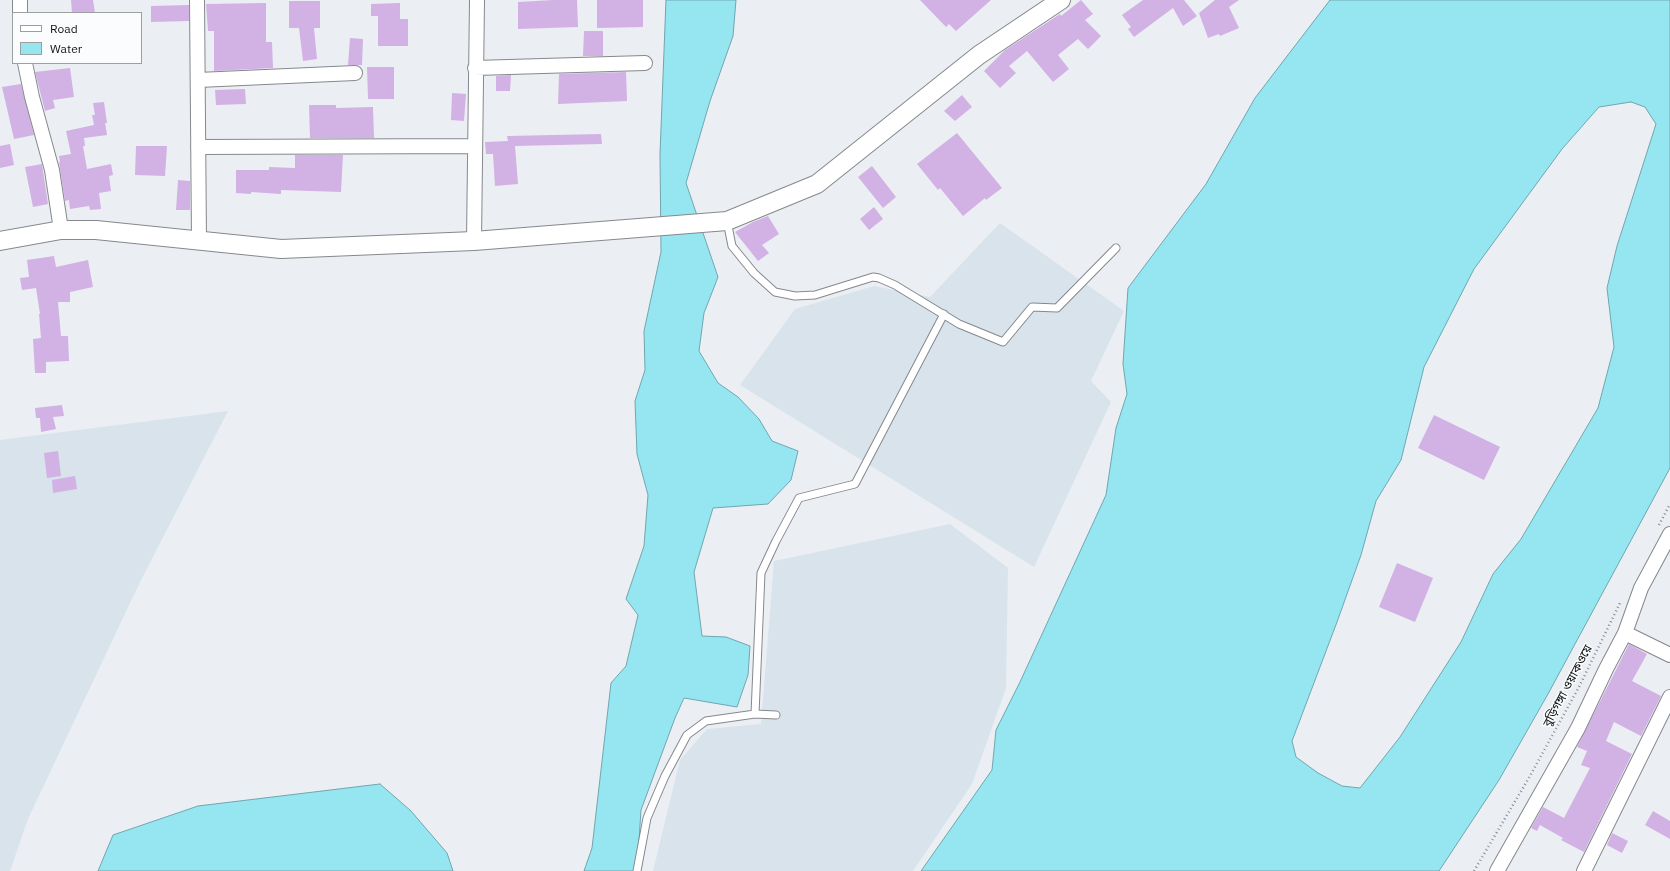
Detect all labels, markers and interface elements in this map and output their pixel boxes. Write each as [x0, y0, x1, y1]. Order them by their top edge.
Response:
legend [12, 12, 142, 64]
text: Road [50, 21, 78, 36]
text: Water [50, 41, 82, 56]
street label: বুড়িগঙ্গা ওয়াকওয়ে [1540, 643, 1596, 729]

